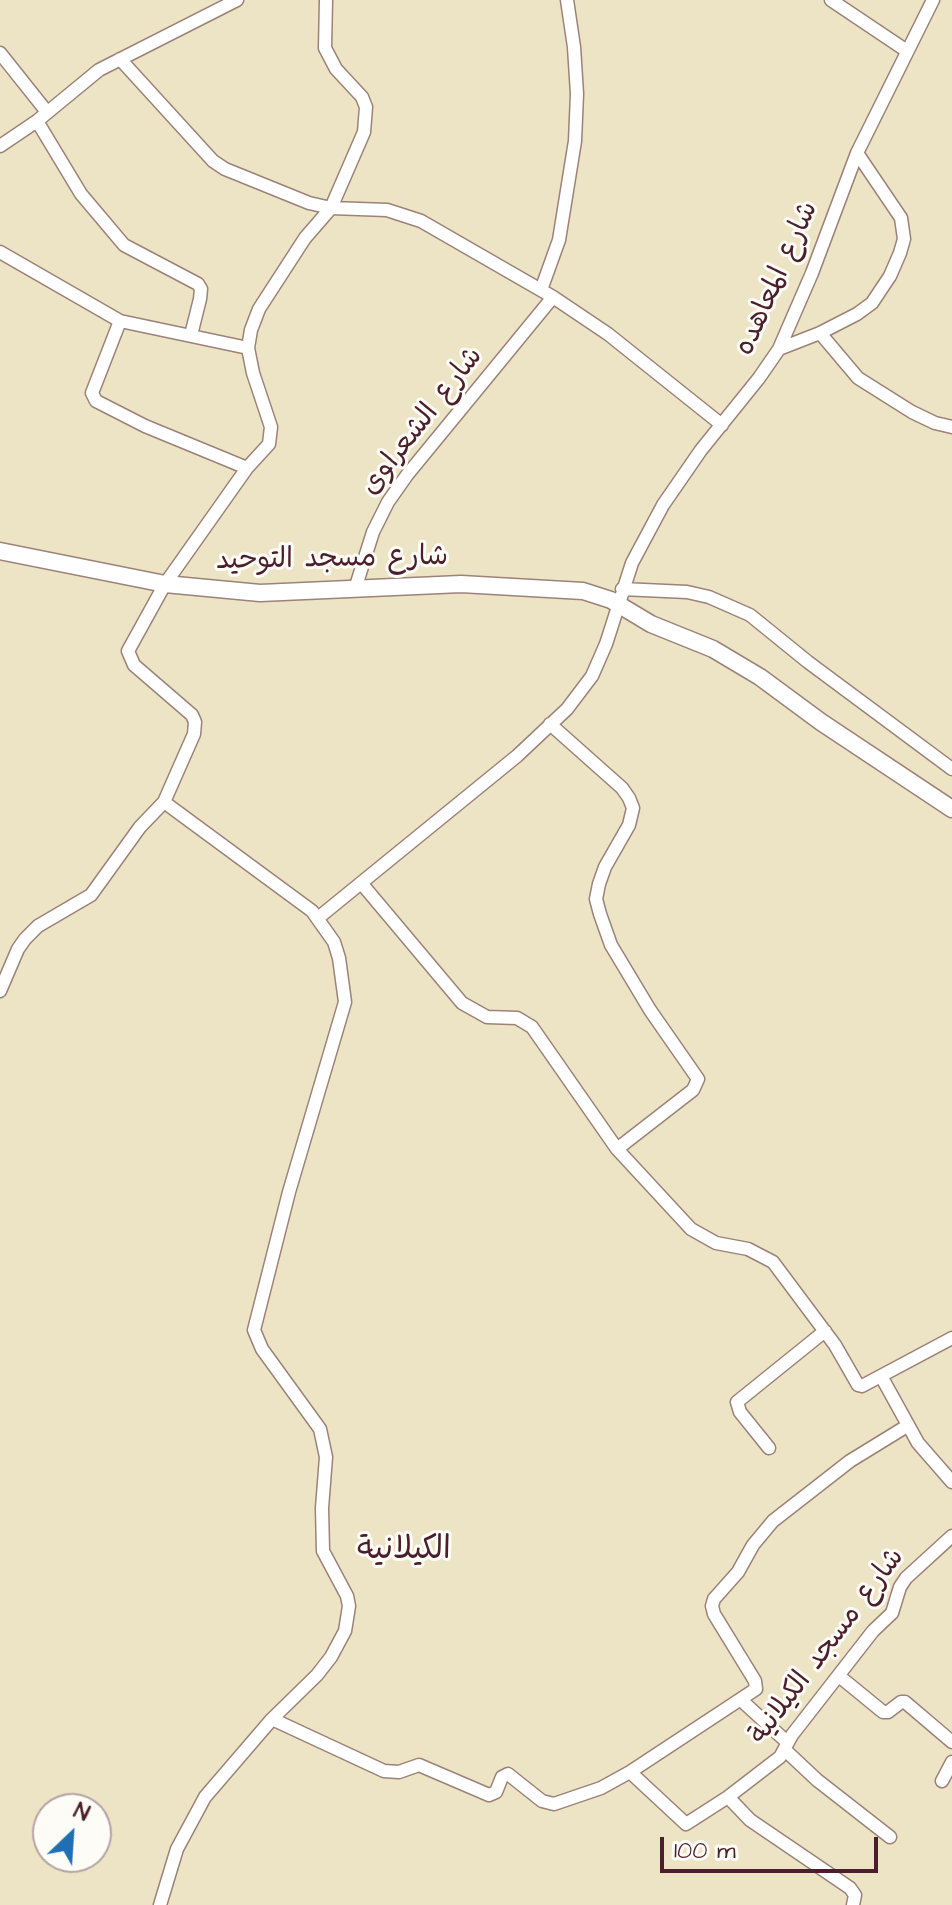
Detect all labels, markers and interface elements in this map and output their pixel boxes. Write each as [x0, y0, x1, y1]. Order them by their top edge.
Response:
street label: شارع المعاهده [729, 197, 827, 361]
street label: شارع الشعراوى [355, 341, 491, 503]
street label: شارع مسجد التوحيد [216, 541, 448, 579]
district label: الكيلانية [357, 1532, 451, 1570]
street label: شارع مسجد الكيلانية [743, 1542, 913, 1752]
north arrow [32, 1793, 112, 1873]
text: N [69, 1796, 94, 1830]
scale bar [664, 1821, 882, 1871]
text: 100 m [674, 1834, 736, 1868]

